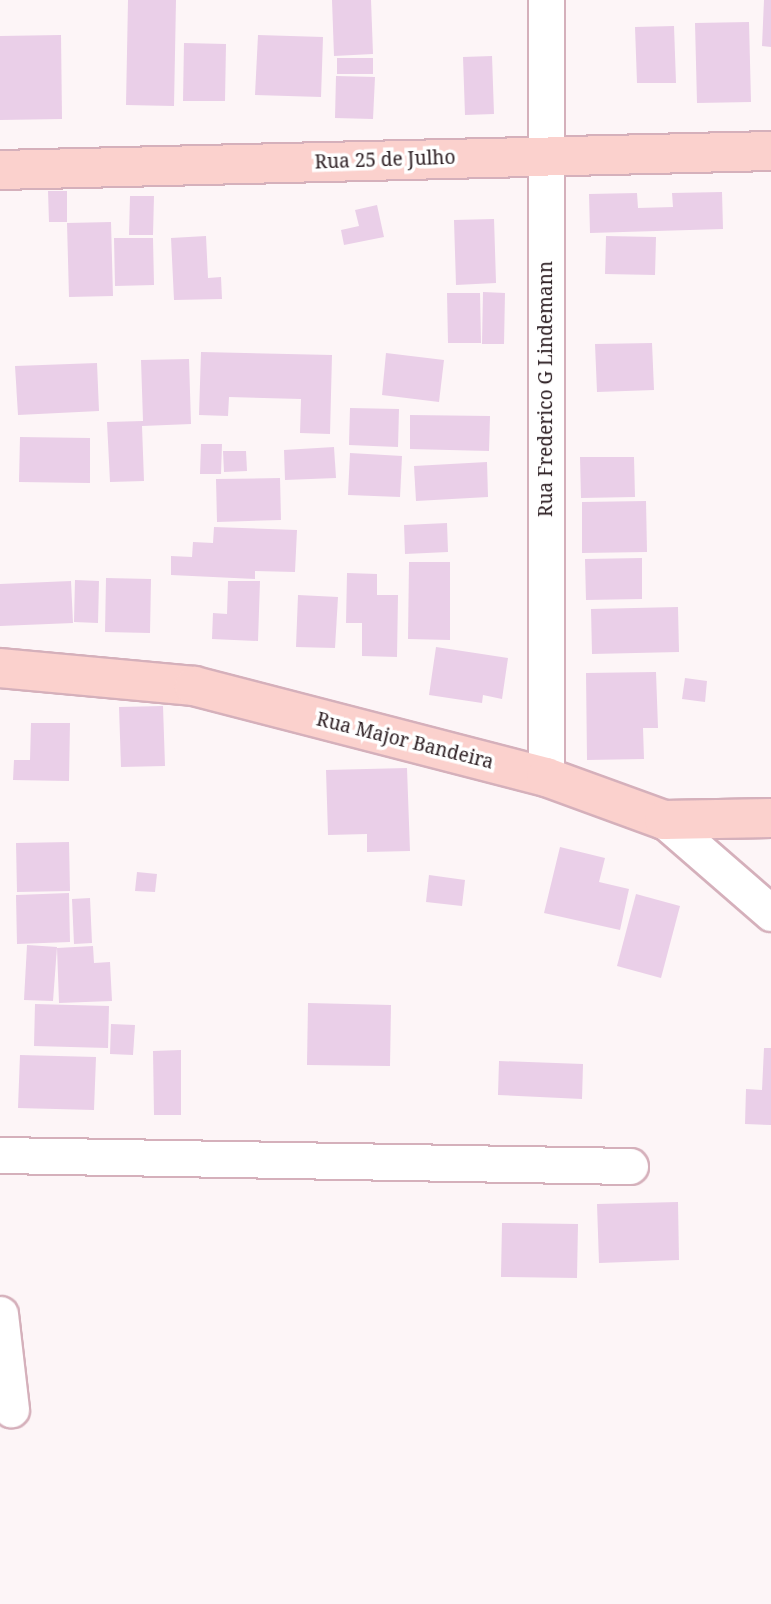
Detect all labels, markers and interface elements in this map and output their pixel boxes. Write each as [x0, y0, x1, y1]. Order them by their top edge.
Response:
street label: Rua 25 de Julho [314, 146, 456, 174]
street label: Rua Frederico G Lindemann [535, 261, 557, 517]
street label: Rua Major Bandeira [314, 708, 496, 774]

